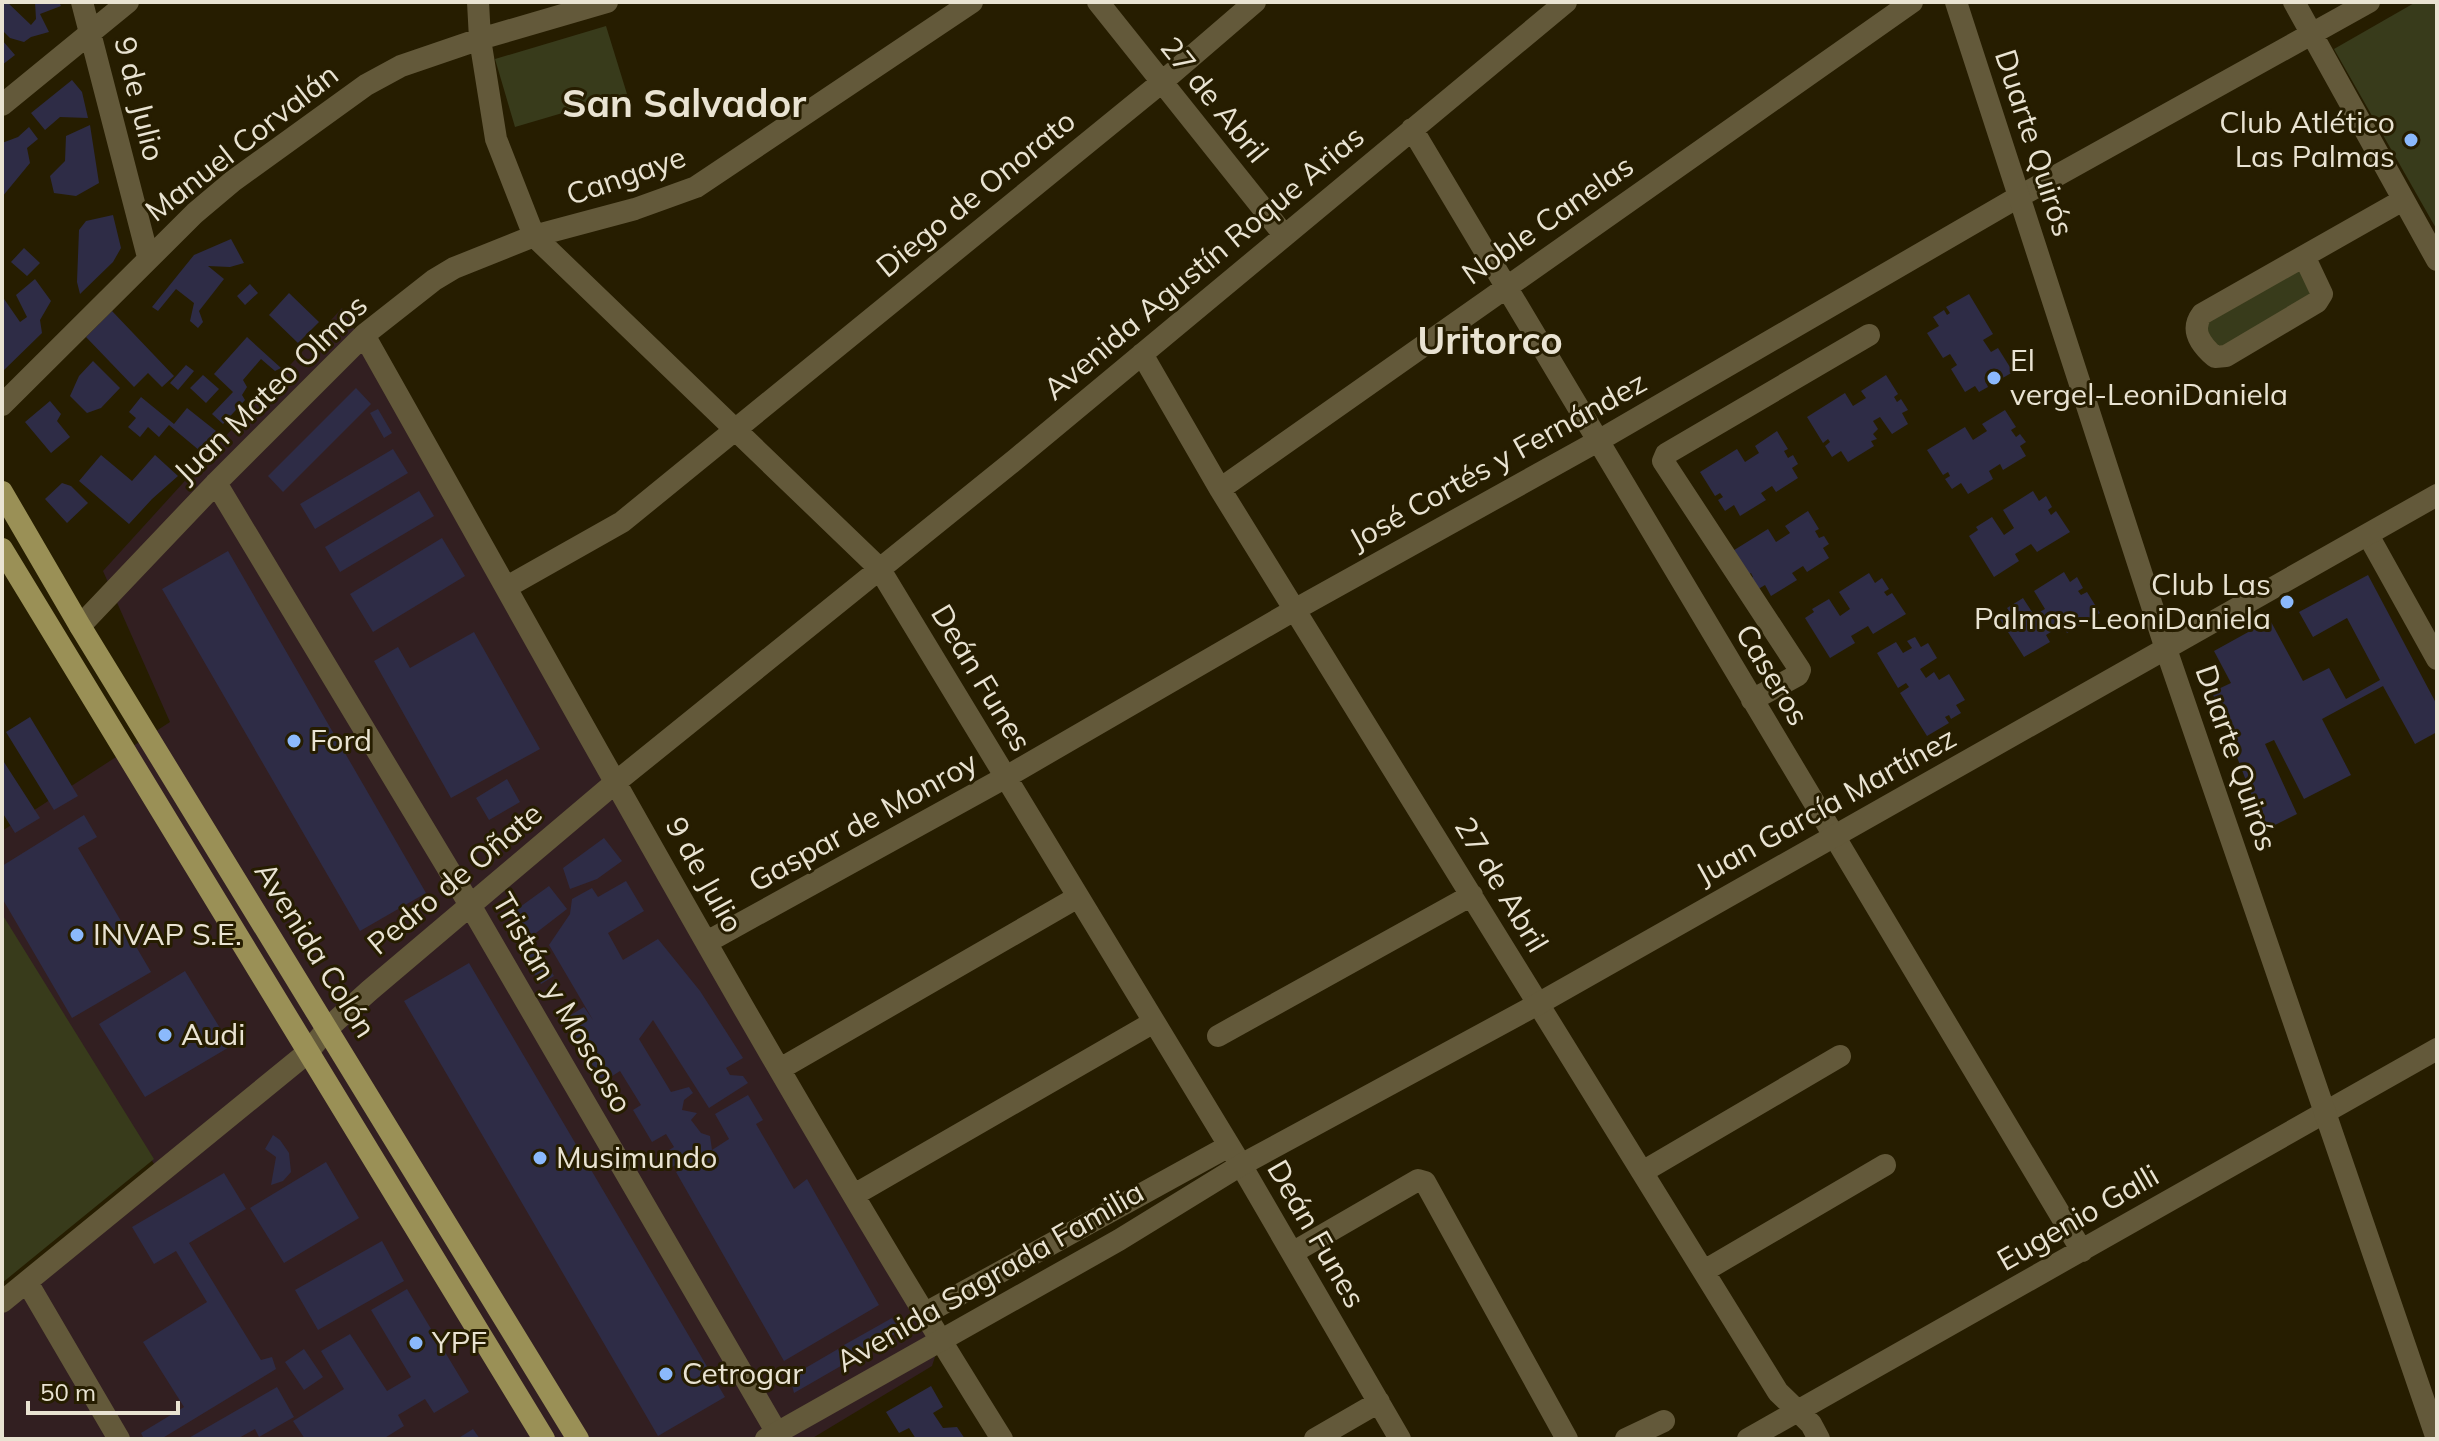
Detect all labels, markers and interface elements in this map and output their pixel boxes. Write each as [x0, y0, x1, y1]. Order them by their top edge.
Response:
street label: 27 de Abril [1152, 29, 1277, 170]
street label: 9 de Julio [106, 33, 174, 165]
street label: Duarte Quirós [1987, 44, 2083, 241]
street label: Manuel Corvalán [137, 55, 346, 229]
district label: San Salvador [562, 79, 806, 127]
street label: Diego de Onorato [868, 101, 1083, 285]
place label: Club Atlético Las Palmas [2219, 103, 2395, 175]
street label: Avenida Agustín Roque Arias [1035, 117, 1371, 408]
marker: Club Atlético Las Palmas [2402, 131, 2420, 149]
street label: Cangaye [561, 137, 690, 213]
street label: Noble Canelas [1454, 146, 1641, 292]
street label: Juan Mateo Olmos [166, 286, 375, 490]
district label: Uritorco [1417, 316, 1563, 364]
place label: El vergel-LeoniDaniela [2010, 341, 2288, 413]
street label: José Cortés y Fernández [1342, 363, 1653, 558]
marker: El vergel-LeoniDaniela [1985, 369, 2003, 387]
place label: Club Las Palmas-LeoniDaniela [1974, 565, 2271, 637]
marker: Club Las Palmas-LeoniDaniela [2278, 593, 2296, 611]
street label: Deán Funes [923, 597, 1041, 758]
street label: Caseros [1728, 617, 1818, 732]
street label: Duarte Quirós [2187, 660, 2287, 856]
street label: Juan García Martínez [1689, 718, 1962, 892]
place label: Ford [310, 721, 372, 759]
marker: Ford [285, 732, 303, 750]
street label: Gaspar de Monroy [741, 742, 984, 900]
street label: Pedro de Oñate [359, 794, 549, 962]
street label: 9 de Julio [658, 810, 752, 939]
street label: 27 de Abril [1447, 810, 1557, 959]
street label: Avenida Colón [247, 854, 385, 1044]
street label: Tristán y Moscoso [484, 886, 641, 1119]
place label: INVAP S.E. [93, 915, 242, 953]
marker: INVAP S.E. [68, 926, 86, 944]
place label: Audi [181, 1015, 246, 1053]
marker: Audi [156, 1026, 174, 1044]
place label: Musimundo [556, 1138, 717, 1176]
marker: Musimundo [531, 1149, 549, 1167]
street label: Deán Funes [1259, 1153, 1375, 1314]
street label: Eugenio Galli [1990, 1156, 2165, 1279]
street label: Avenida Sagrada Familia [829, 1172, 1150, 1380]
place label: YPF [431, 1323, 487, 1361]
marker: YPF [407, 1334, 425, 1352]
place label: Cetrogar [682, 1354, 803, 1392]
scale bar [28, 1365, 178, 1415]
marker: Cetrogar [657, 1365, 675, 1383]
text: 50 m [40, 1377, 96, 1407]

